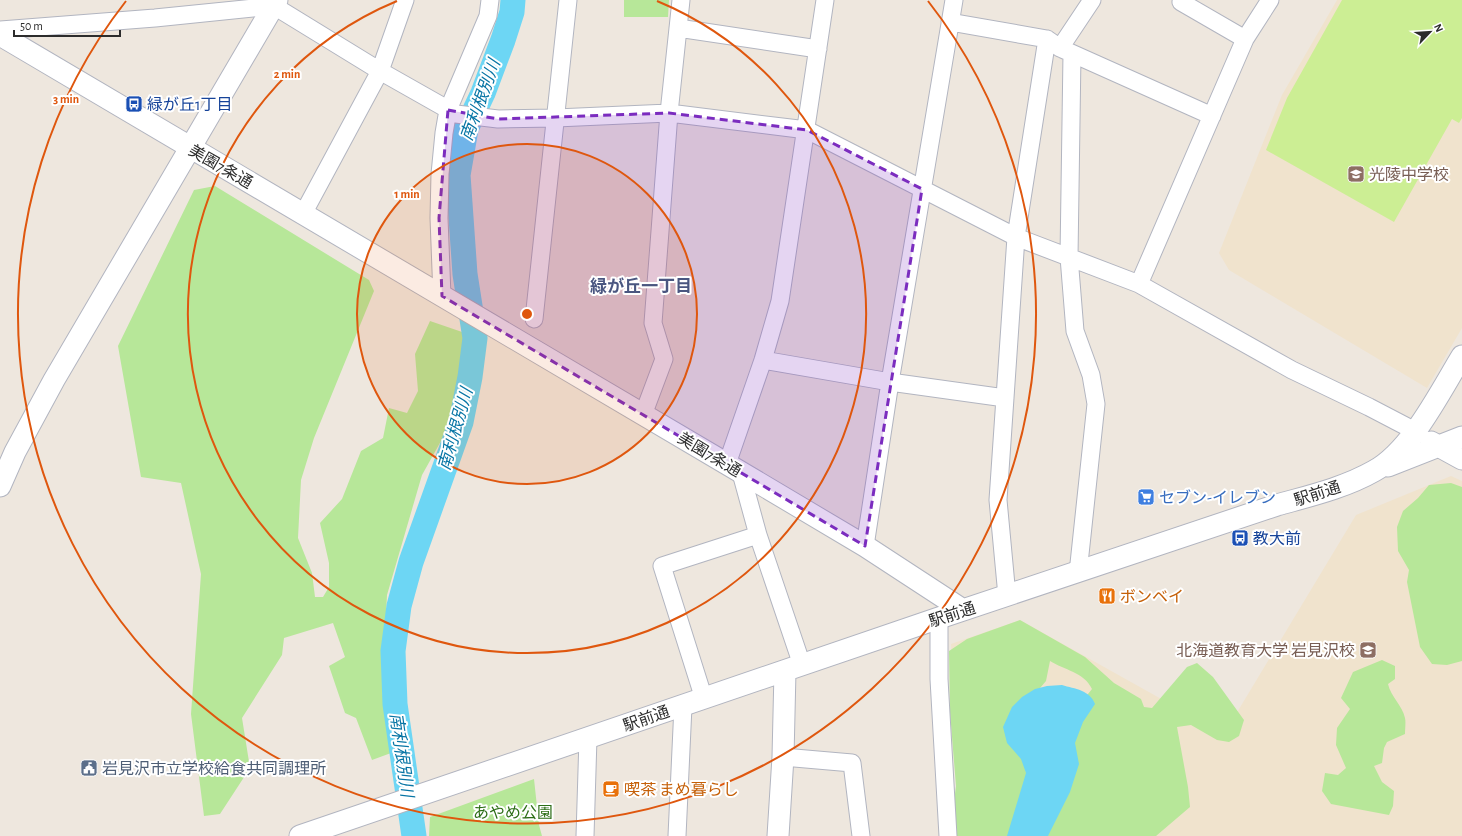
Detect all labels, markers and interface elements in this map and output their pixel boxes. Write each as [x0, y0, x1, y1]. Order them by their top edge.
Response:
scale bar [14, 12, 120, 38]
north arrow [1410, 12, 1450, 52]
text: 50 m [20, 20, 43, 32]
text: N [1432, 22, 1445, 34]
water label: 南利根別川 [457, 55, 504, 143]
text: 2 min [274, 68, 300, 80]
text: 3 min [53, 93, 79, 105]
bus stop icon: 緑が丘1丁目 [124, 94, 144, 114]
place label: 緑が丘1丁目 [147, 96, 233, 113]
street label: 美園7条通 [186, 141, 256, 191]
school or university icon: 光陵中学校 [1346, 164, 1366, 184]
place label: 光陵中学校 [1369, 166, 1449, 183]
text: 1 min [394, 188, 420, 200]
district label: 緑が丘一丁目 [590, 277, 692, 295]
centre of rings [520, 307, 534, 321]
water label: 南利根別川 [435, 384, 476, 472]
street label: 美園7条通 [675, 429, 744, 480]
street label: 駅前通 [1292, 478, 1343, 509]
supermarket icon: セブン-イレブン [1136, 487, 1156, 507]
place label: セブン-イレブン [1159, 489, 1276, 506]
bus stop icon: 教大前 [1230, 528, 1250, 548]
place label: 教大前 [1253, 530, 1301, 547]
restaurant icon: ボンベイ [1097, 586, 1117, 606]
place label: ボンベイ [1120, 589, 1184, 605]
street label: 駅前通 [927, 599, 978, 630]
school or university icon: 北海道教育大学 岩見沢校 [1358, 640, 1378, 660]
place label: 北海道教育大学 岩見沢校 [1176, 642, 1355, 659]
street label: 駅前通 [621, 703, 672, 734]
water label: 南利根別川 [387, 712, 417, 800]
public building icon: 岩見沢市立学校給食共同調理所 [79, 758, 99, 778]
place label: 岩見沢市立学校給食共同調理所 [102, 760, 326, 777]
cafe icon: 喫茶 まめ暮らし [601, 779, 621, 799]
place label: 喫茶 まめ暮らし [624, 781, 739, 798]
park label: あやめ公園 [473, 804, 553, 821]

